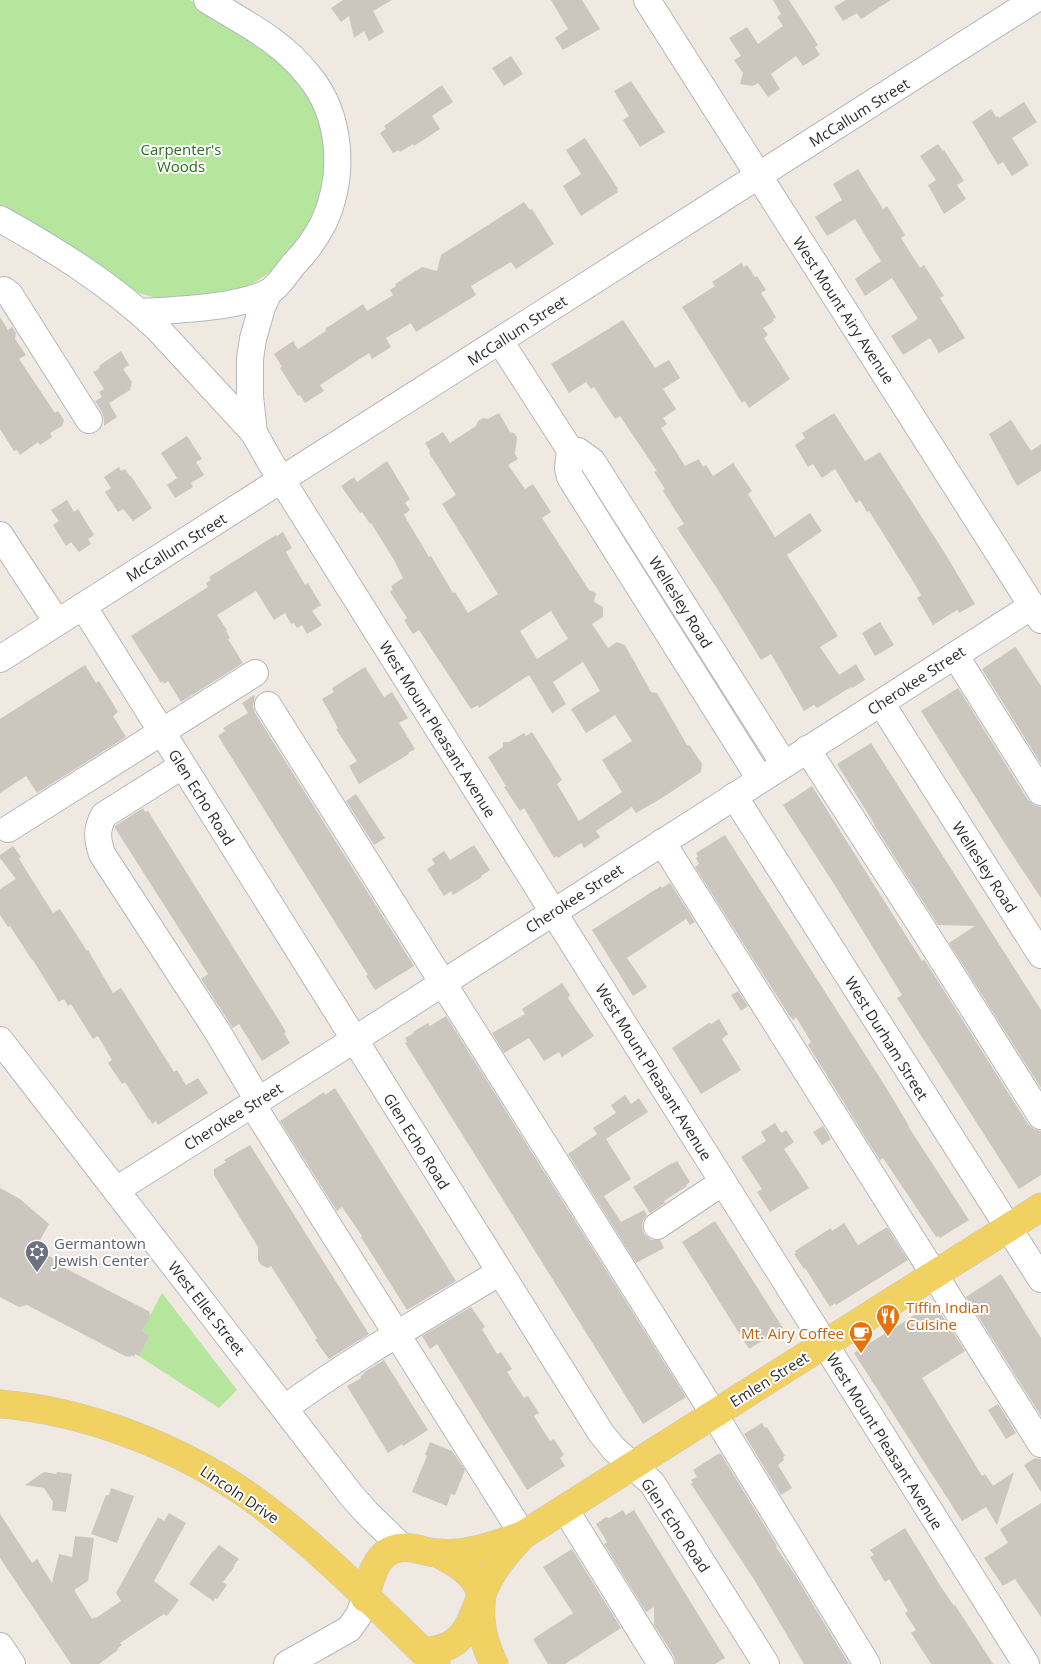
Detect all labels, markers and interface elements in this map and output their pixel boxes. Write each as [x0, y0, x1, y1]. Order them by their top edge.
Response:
street label: McCallum Street [805, 73, 913, 151]
park label: Carpenter's Woods [140, 139, 222, 176]
street label: West Mount Airy Avenue [789, 232, 899, 388]
street label: McCallum Street [463, 290, 571, 370]
street label: McCallum Street [122, 508, 230, 586]
street label: Wellesley Road [645, 552, 717, 652]
street label: West Mount Pleasant Avenue [375, 637, 501, 821]
street label: Cherokee Street [863, 641, 969, 719]
street label: Glen Echo Road [164, 745, 240, 849]
street label: Wellesley Road [948, 818, 1022, 916]
street label: Cherokee Street [521, 859, 627, 937]
street label: West Durham Street [841, 972, 933, 1104]
street label: West Mount Pleasant Avenue [591, 980, 717, 1164]
street label: Cherokee Street [180, 1078, 286, 1154]
street label: Glen Echo Road [379, 1089, 455, 1193]
place label: Germantown Jewish Center [52, 1233, 149, 1270]
synagogue icon: Germantown Jewish Center [24, 1239, 50, 1273]
street label: West Ellet Street [164, 1257, 250, 1359]
place label: Tiffin Indian Cuisine [906, 1297, 989, 1334]
restaurant icon: Tiffin Indian Cuisine [875, 1303, 901, 1337]
cafe icon: Mt. Airy Coffee [848, 1320, 874, 1354]
place label: Mt. Airy Coffee [741, 1323, 844, 1343]
street label: Emlen Street [726, 1347, 812, 1411]
street label: West Mount Pleasant Avenue [822, 1349, 948, 1533]
street label: Lincoln Drive [197, 1460, 283, 1528]
street label: Glen Echo Road [637, 1474, 715, 1576]

